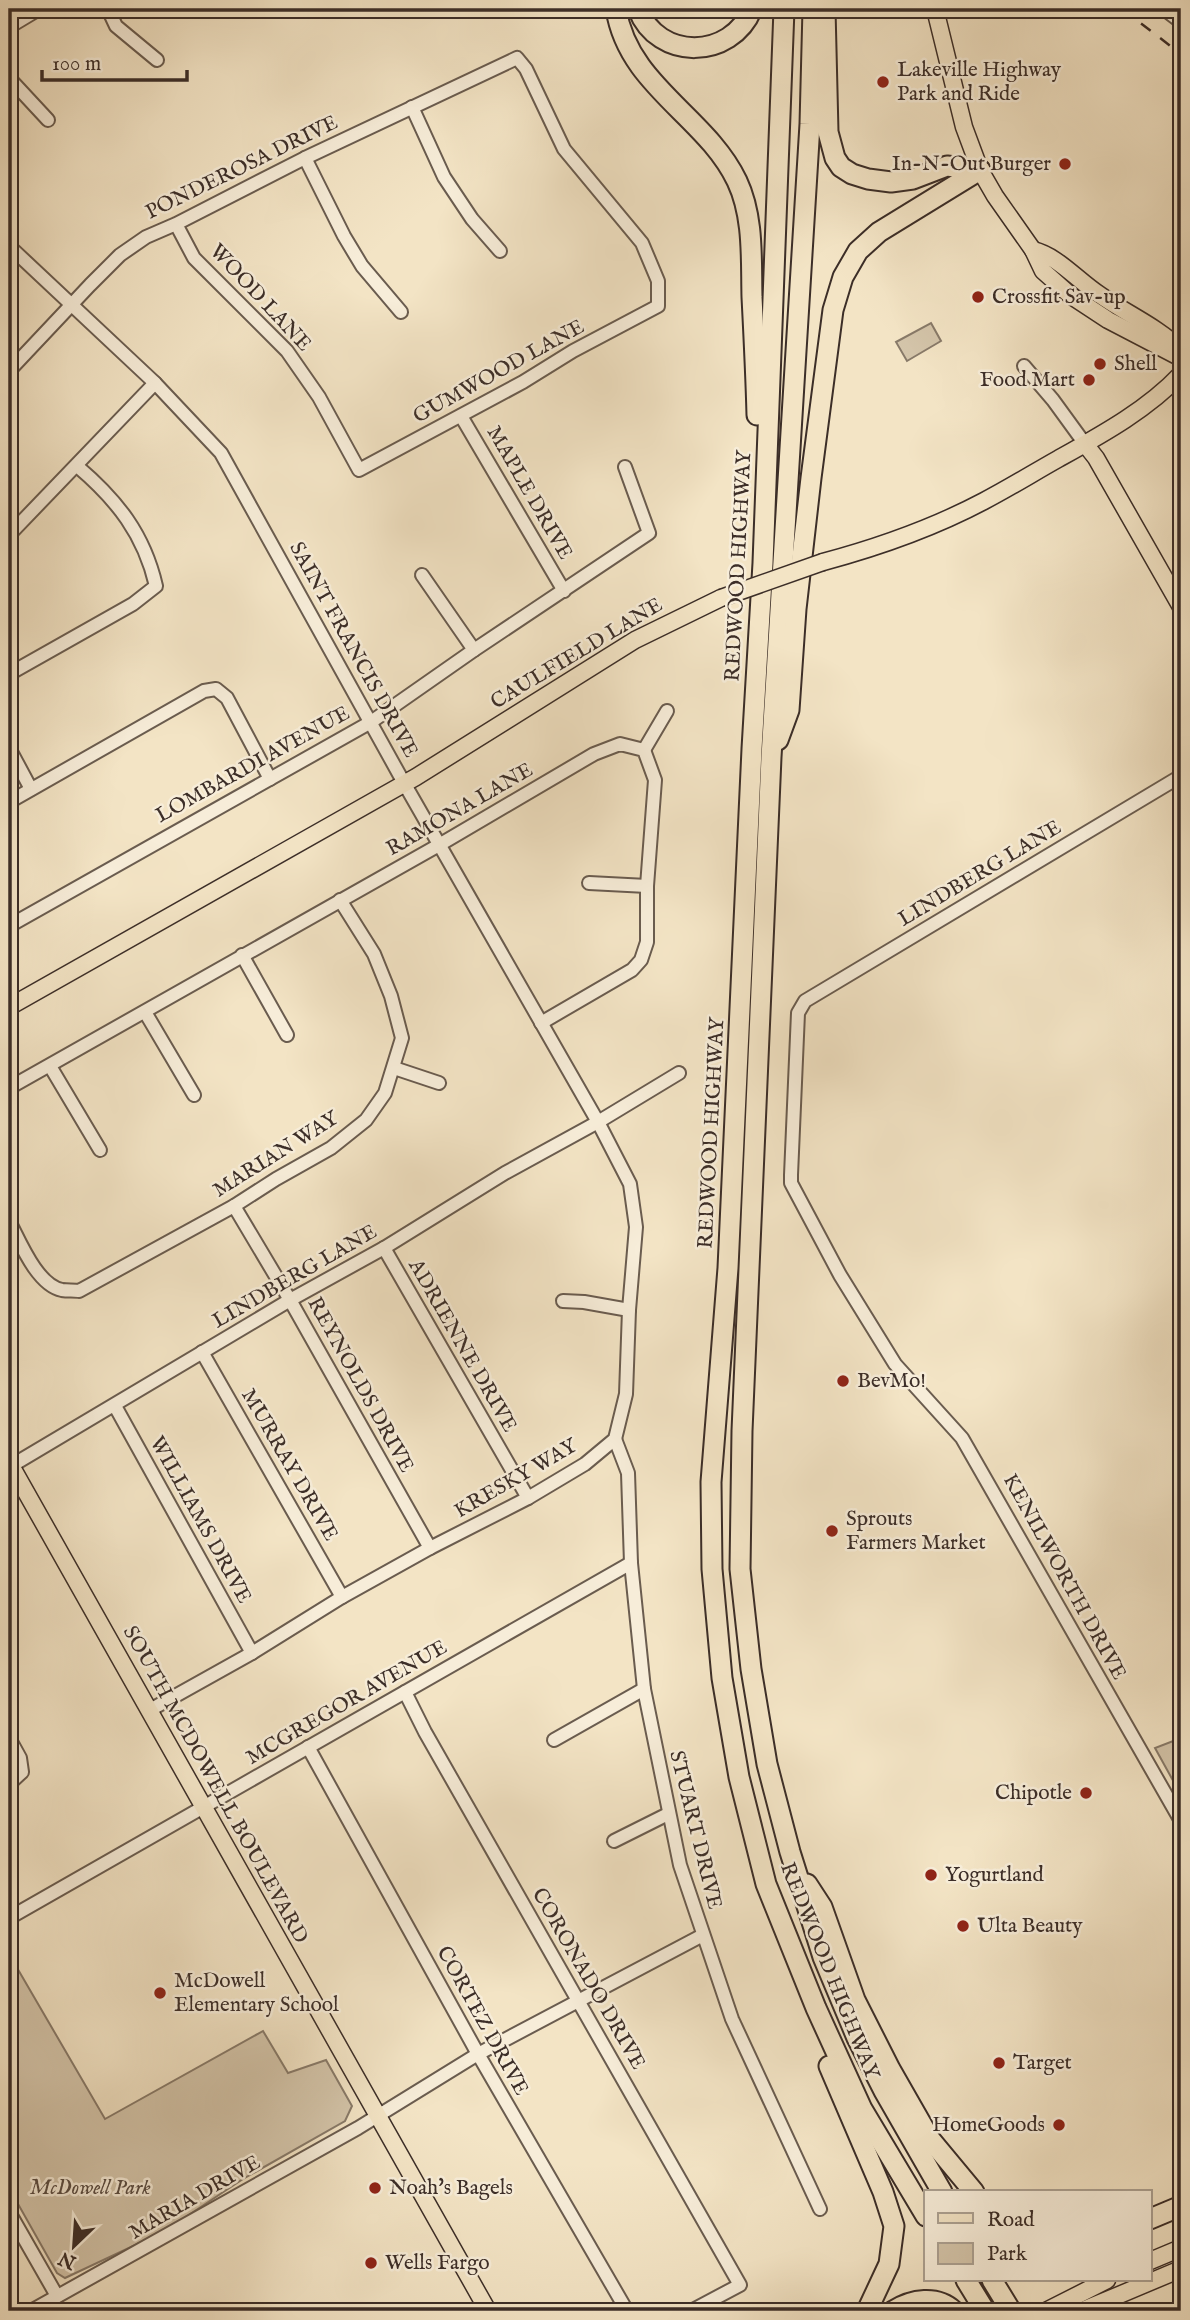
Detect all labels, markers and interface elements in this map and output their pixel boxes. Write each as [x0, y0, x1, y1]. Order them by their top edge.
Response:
scale bar [42, 38, 187, 82]
text: 100 m [52, 51, 101, 78]
place label: Lakeville Highway Park and Ride [897, 57, 1062, 108]
marker: Lakeville Highway Park and Ride [875, 74, 891, 90]
street label: PONDEROSA DRIVE [141, 110, 343, 226]
place label: In-N-Out Burger [892, 151, 1051, 178]
marker: In-N-Out Burger [1057, 156, 1073, 172]
street label: WOOD LANE [203, 238, 317, 358]
place label: Crossfit Sav-up [992, 284, 1126, 311]
marker: Crossfit Sav-up [970, 289, 986, 305]
street label: GUMWOOD LANE [409, 314, 589, 430]
place label: Shell [1114, 351, 1157, 378]
marker: Shell [1092, 356, 1108, 372]
place label: Food Mart [980, 367, 1075, 394]
marker: Food Mart [1081, 372, 1097, 388]
street label: MAPLE DRIVE [480, 421, 578, 565]
street label: REDWOOD HIGHWAY [719, 448, 759, 682]
street label: SAINT FRANCIS DRIVE [282, 537, 424, 763]
street label: CAULFIELD LANE [486, 592, 668, 716]
street label: LOMBARDI AVENUE [151, 700, 355, 830]
street label: RAMONA LANE [382, 757, 538, 863]
street label: LINDBERG LANE [893, 815, 1067, 933]
street label: REDWOOD HIGHWAY [692, 1015, 732, 1249]
street label: MARIAN WAY [208, 1105, 345, 1204]
street label: LINDBERG LANE [208, 1219, 382, 1335]
street label: ADRIENNE DRIVE [401, 1254, 523, 1437]
street label: REYNOLDS DRIVE [300, 1292, 420, 1478]
place label: BevMo! [857, 1368, 926, 1395]
marker: BevMo! [835, 1373, 851, 1389]
street label: MURRAY DRIVE [234, 1384, 344, 1546]
street label: WILLIAMS DRIVE [143, 1432, 257, 1608]
street label: KRESKY WAY [450, 1432, 584, 1525]
street label: KENILWORTH DRIVE [996, 1469, 1132, 1685]
place label: Sprouts Farmers Market [846, 1506, 986, 1557]
marker: Sprouts Farmers Market [824, 1523, 840, 1539]
street label: SOUTH MCDOWELL BOULEVARD [116, 1621, 314, 1949]
street label: MCGREGOR AVENUE [242, 1634, 452, 1772]
street label: STUART DRIVE [662, 1748, 728, 1912]
place label: Chipotle [995, 1780, 1072, 1807]
marker: Chipotle [1078, 1785, 1094, 1801]
street label: REDWOOD HIGHWAY [773, 1859, 886, 2085]
place label: Yogurtland [945, 1862, 1045, 1889]
marker: Yogurtland [923, 1867, 939, 1883]
street label: CORONADO DRIVE [525, 1883, 651, 2075]
place label: Ulta Beauty [977, 1913, 1083, 1940]
marker: Ulta Beauty [955, 1918, 971, 1934]
street label: CORTEZ DRIVE [430, 1942, 534, 2100]
place label: McDowell Elementary School [174, 1968, 339, 2019]
marker: McDowell Elementary School [152, 1985, 168, 2001]
place label: Target [1013, 2050, 1072, 2077]
marker: Target [991, 2055, 1007, 2071]
place label: HomeGoods [932, 2112, 1045, 2139]
marker: HomeGoods [1051, 2117, 1067, 2133]
street label: MARIA DRIVE [124, 2149, 266, 2247]
park label: McDowell Park [29, 2175, 151, 2202]
place label: Noah's Bagels [389, 2175, 513, 2202]
marker: Noah's Bagels [367, 2180, 383, 2196]
legend [924, 2190, 1152, 2282]
text: Road [987, 2207, 1035, 2234]
north arrow [38, 2212, 108, 2282]
text: Park [987, 2241, 1028, 2268]
text: N [55, 2245, 81, 2274]
place label: Wells Fargo [385, 2250, 490, 2277]
marker: Wells Fargo [363, 2255, 379, 2271]

